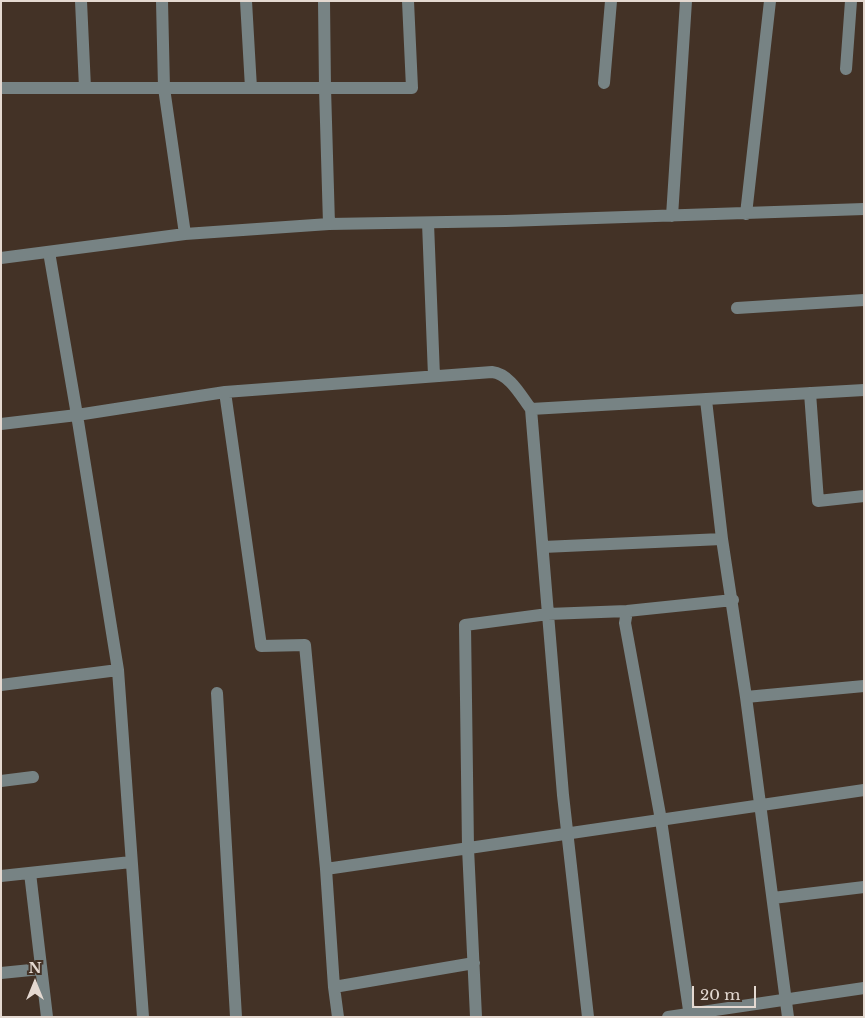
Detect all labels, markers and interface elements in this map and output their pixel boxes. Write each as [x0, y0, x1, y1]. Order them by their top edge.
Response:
north arrow [10, 958, 60, 1008]
text: N [28, 959, 42, 977]
scale bar [695, 976, 759, 1008]
text: 20 m [700, 985, 740, 1004]

